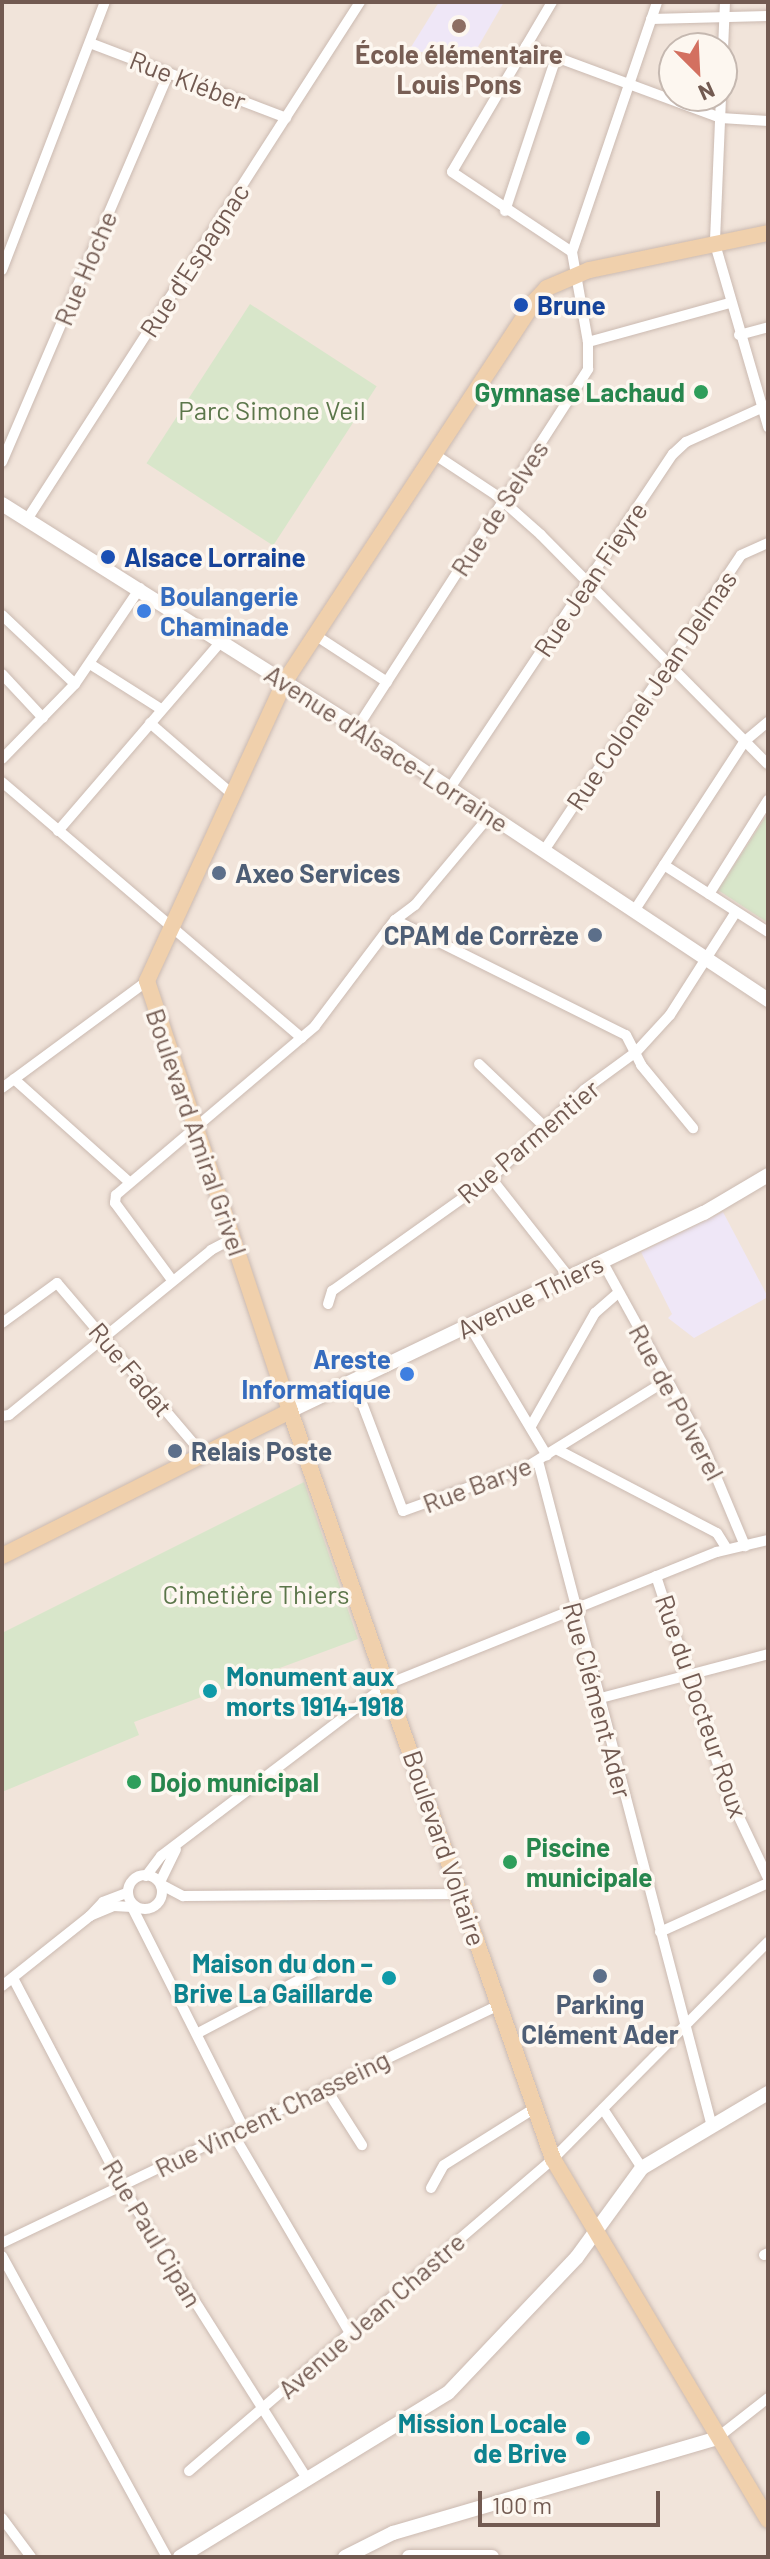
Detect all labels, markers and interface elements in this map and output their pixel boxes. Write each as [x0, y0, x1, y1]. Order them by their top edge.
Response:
marker: École élémentaire Louis Pons [450, 17, 468, 35]
north arrow [658, 32, 738, 112]
place label: École élémentaire Louis Pons [355, 38, 563, 100]
street label: Rue Kléber [125, 44, 251, 116]
text: N [695, 77, 719, 107]
street label: Rue d'Espagnac [133, 177, 255, 343]
street label: Rue Hoche [47, 206, 123, 330]
place label: Brune [537, 289, 606, 321]
marker: Brune [512, 296, 530, 314]
place label: Gymnase Lachaud [474, 376, 685, 408]
marker: Gymnase Lachaud [692, 383, 710, 401]
park label: Parc Simone Veil [178, 394, 366, 426]
street label: Rue de Selves [444, 434, 554, 582]
street label: Rue Jean Fieyre [527, 496, 653, 662]
place label: Alsace Lorraine [124, 541, 306, 573]
marker: Alsace Lorraine [99, 548, 117, 566]
street label: Rue Colonel Jean Delmas [559, 564, 743, 816]
place label: Boulangerie Chaminade [160, 580, 299, 642]
marker: Boulangerie Chaminade [135, 602, 153, 620]
street label: Avenue d'Alsace-Lorraine [259, 657, 515, 839]
place label: Axeo Services [235, 857, 400, 889]
marker: Axeo Services [210, 864, 228, 882]
place label: CPAM de Corrèze [384, 919, 579, 951]
marker: CPAM de Corrèze [586, 926, 604, 944]
street label: Boulevard Amiral Grivel [140, 1004, 254, 1260]
street label: Rue Parmentier [451, 1073, 605, 1209]
street label: Avenue Thiers [452, 1247, 608, 1345]
street label: Rue Fadat [83, 1316, 179, 1422]
street label: Rue de Polverel [623, 1319, 731, 1485]
place label: Areste Informatique [241, 1343, 391, 1404]
marker: Areste Informatique [398, 1365, 416, 1383]
place label: Relais Poste [191, 1435, 332, 1467]
marker: Relais Poste [166, 1442, 184, 1460]
street label: Rue Barye [418, 1449, 536, 1519]
park label: Cimetière Thiers [163, 1578, 349, 1610]
street label: Rue du Docteur Roux [649, 1590, 755, 1822]
street label: Rue Clément Ader [557, 1599, 639, 1801]
place label: Monument aux morts 1914-1918 [226, 1660, 404, 1722]
marker: Monument aux morts 1914-1918 [201, 1682, 219, 1700]
street label: Boulevard Voltaire [397, 1746, 493, 1950]
place label: Dojo municipal [150, 1766, 319, 1798]
marker: Dojo municipal [125, 1773, 143, 1791]
place label: Piscine municipale [526, 1831, 652, 1892]
marker: Piscine municipale [501, 1853, 519, 1871]
place label: Maison du don – Brive La Gaillarde [173, 1947, 373, 2008]
marker: Parking Clément Ader [591, 1967, 609, 1985]
marker: Maison du don – Brive La Gaillarde [380, 1969, 398, 1987]
place label: Parking Clément Ader [521, 1988, 679, 2050]
street label: Rue Vincent Chasseing [150, 2043, 394, 2183]
street label: Rue Paul Cipan [97, 2154, 209, 2312]
street label: Avenue Jean Chastre [271, 2225, 471, 2405]
place label: Mission Locale de Brive [398, 2407, 567, 2468]
marker: Mission Locale de Brive [574, 2429, 592, 2447]
scale bar [482, 2475, 664, 2525]
text: 100 m [492, 2490, 552, 2519]

